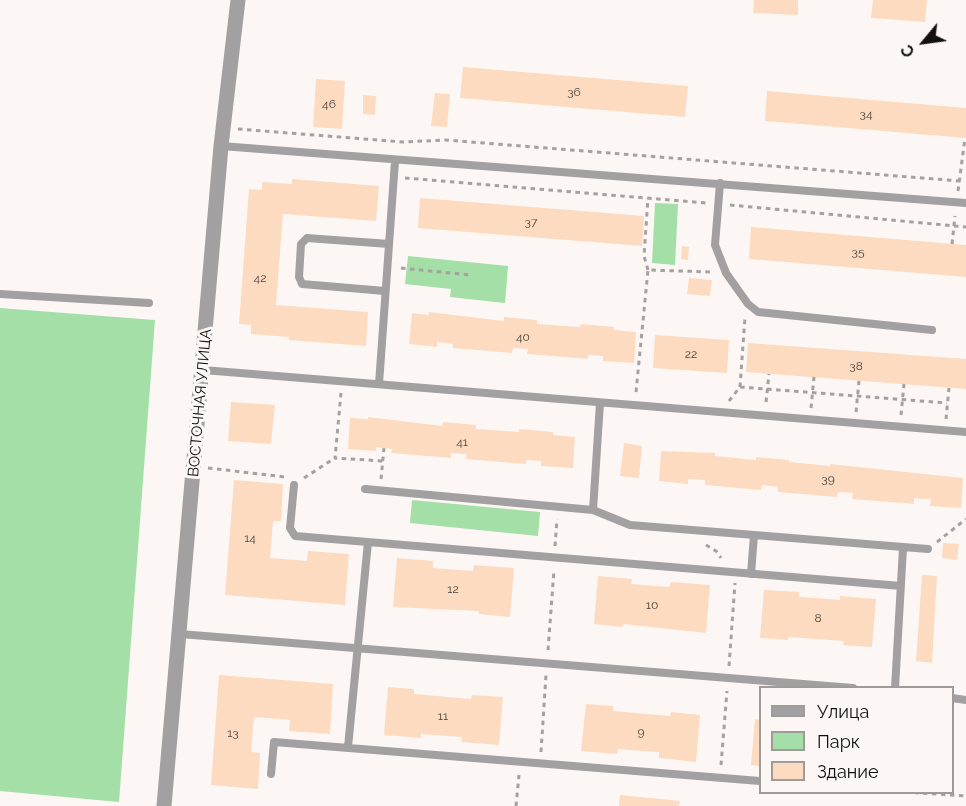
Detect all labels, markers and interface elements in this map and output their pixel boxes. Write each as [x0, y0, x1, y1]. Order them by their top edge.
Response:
north arrow [894, 12, 954, 72]
text: С [897, 42, 919, 60]
house number: 36 [567, 85, 581, 99]
house number: 46 [322, 97, 336, 111]
house number: 34 [860, 107, 872, 121]
house number: 37 [525, 215, 537, 229]
house number: 35 [852, 245, 864, 259]
house number: 42 [254, 271, 266, 285]
street label: ВОСТОЧНАЯ УЛИЦА [185, 328, 215, 478]
house number: 40 [516, 330, 530, 344]
house number: 22 [685, 347, 697, 361]
house number: 38 [849, 359, 863, 373]
house number: 41 [456, 435, 468, 449]
house number: 39 [821, 472, 835, 486]
house number: 14 [244, 531, 256, 545]
house number: 12 [447, 582, 459, 596]
house number: 10 [646, 598, 658, 612]
house number: 8 [814, 611, 822, 625]
legend [759, 686, 954, 794]
text: Улица [817, 701, 869, 722]
house number: 11 [438, 709, 448, 723]
house number: 9 [637, 725, 645, 739]
house number: 13 [227, 726, 239, 740]
text: Парк [817, 731, 860, 752]
text: Здание [817, 761, 879, 782]

